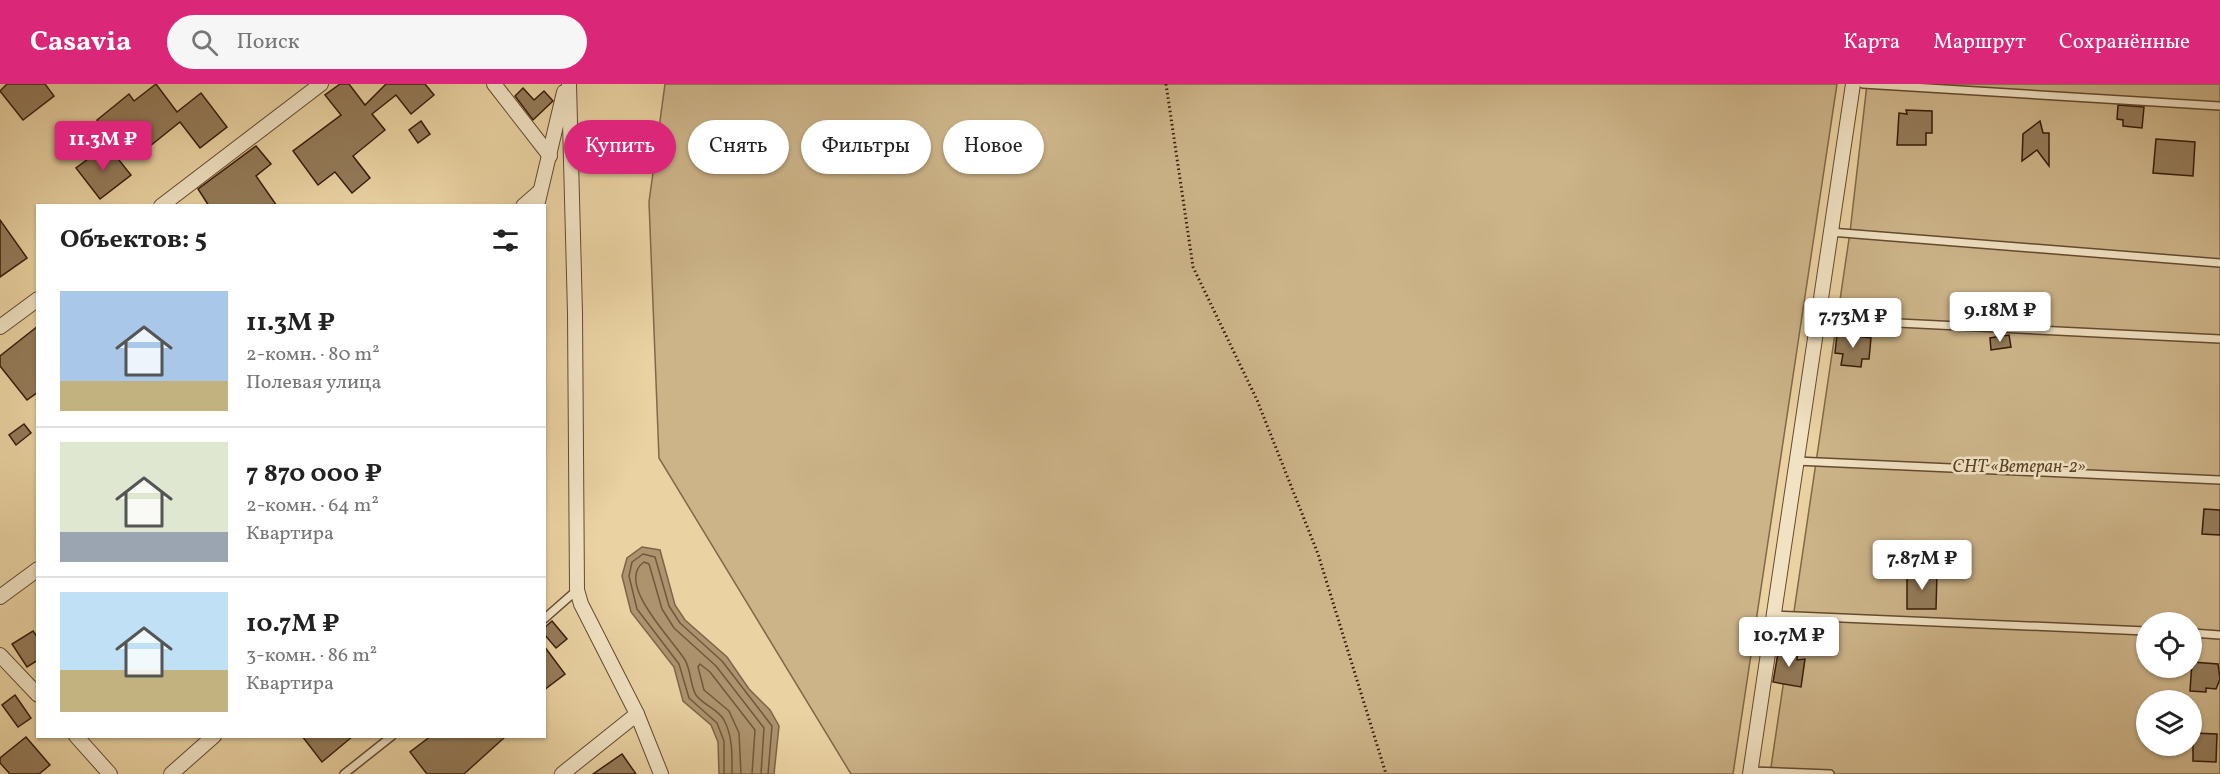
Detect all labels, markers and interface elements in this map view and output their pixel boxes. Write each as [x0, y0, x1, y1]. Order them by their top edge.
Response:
search box [167, 15, 587, 69]
text: Casavia [30, 23, 131, 62]
icon: search [188, 26, 221, 59]
text: Поиск [236, 27, 299, 58]
text: Карта [1843, 28, 1900, 57]
text: Маршрут [1933, 28, 2026, 57]
text: Сохранённые [2059, 28, 2190, 57]
chip: Купить [564, 120, 676, 174]
chip: Снять [688, 120, 789, 174]
chip: Фильтры [801, 120, 931, 174]
chip: Новое [943, 120, 1044, 174]
pin: 11.3M ₽ [48, 121, 158, 172]
text: 11.3M ₽ [69, 126, 137, 154]
text: Объектов: 5 [60, 222, 207, 258]
icon: filters [489, 224, 522, 257]
pin: 9.18M ₽ [1945, 292, 2055, 343]
text: 9.18M ₽ [1964, 297, 2036, 325]
pin: 7.73M ₽ [1798, 298, 1908, 349]
text: 7.73M ₽ [1818, 303, 1888, 331]
text: 11.3M ₽ [246, 305, 335, 341]
icon: home [108, 315, 180, 387]
text: 2-комн. · 80 m² [246, 341, 380, 369]
text: Полевая улица [246, 369, 381, 397]
park label: СНТ «Ветеран-2» [1952, 455, 2086, 480]
text: 7 870 000 ₽ [246, 456, 382, 492]
icon: home [108, 466, 180, 538]
text: 2-комн. · 64 m² [246, 492, 379, 520]
text: Квартира [246, 520, 334, 548]
pin: 7.87M ₽ [1867, 540, 1977, 591]
text: 7.87M ₽ [1887, 545, 1957, 573]
text: 10.7M ₽ [246, 606, 340, 642]
map controls [2136, 612, 2202, 756]
button: locate [2136, 612, 2202, 678]
icon: home [108, 616, 180, 688]
pin: 10.7M ₽ [1734, 617, 1844, 668]
text: 10.7M ₽ [1753, 622, 1825, 650]
text: 3-комн. · 86 m² [246, 642, 377, 670]
text: Квартира [246, 670, 334, 698]
button: layers [2136, 690, 2202, 756]

